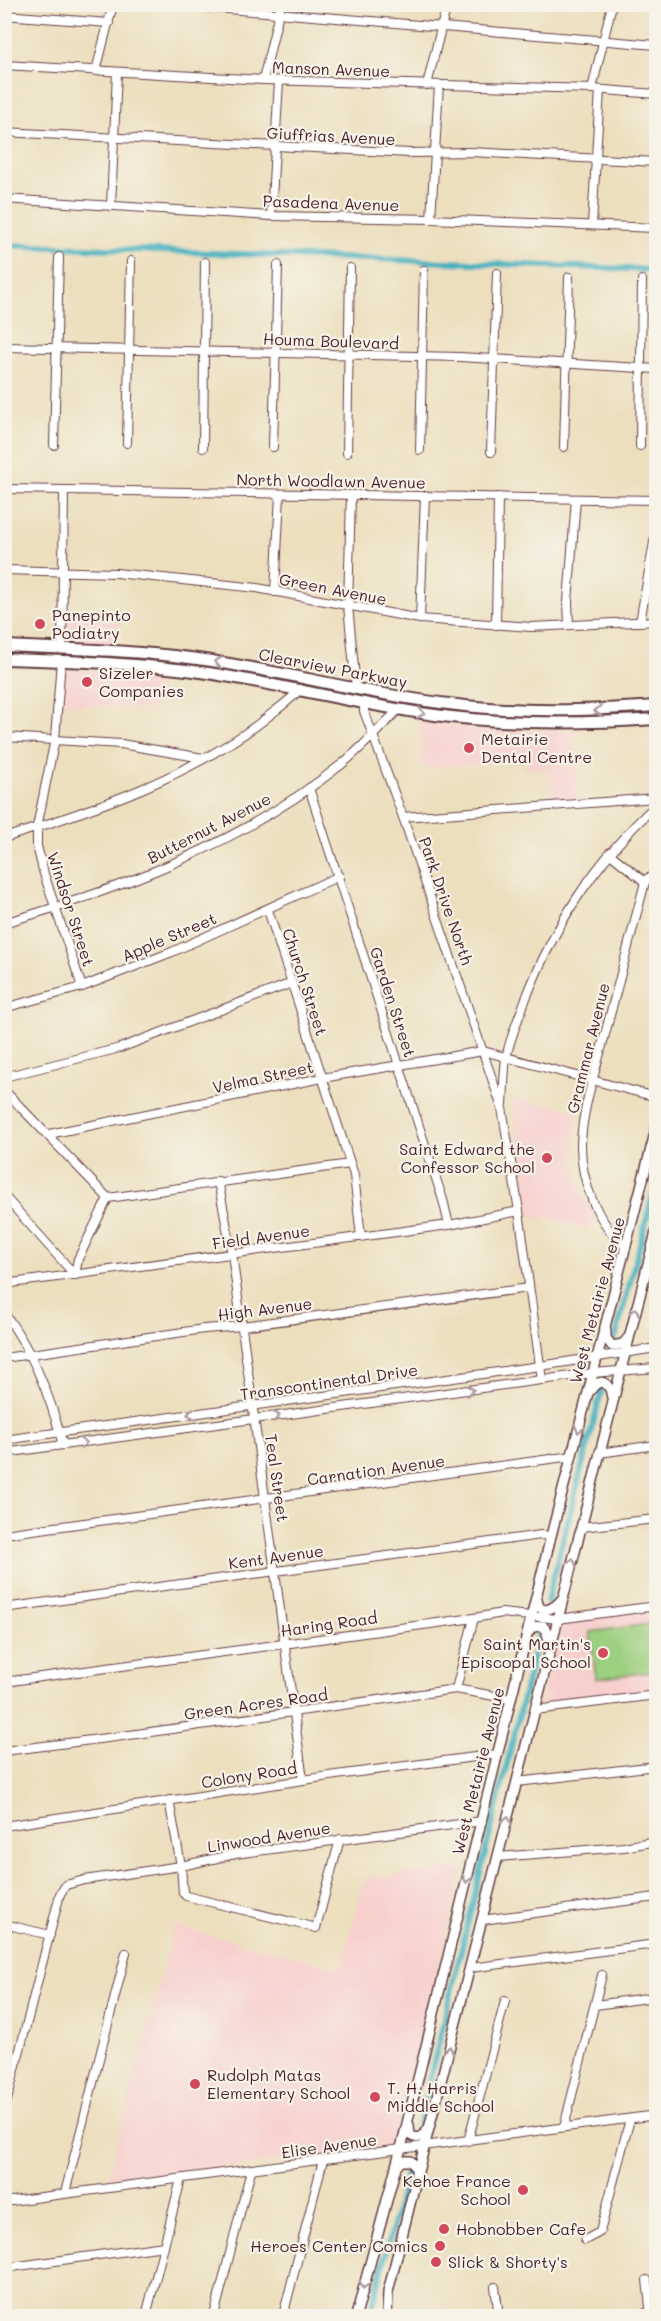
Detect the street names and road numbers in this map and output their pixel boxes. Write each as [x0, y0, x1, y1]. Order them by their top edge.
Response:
street label: Manson Avenue [272, 56, 390, 81]
street label: Giuffrias Avenue [266, 122, 396, 149]
street label: Pasadena Avenue [262, 190, 400, 215]
street label: Houma Boulevard [263, 328, 399, 353]
street label: North Woodlawn Avenue [236, 468, 426, 493]
street label: Green Avenue [278, 568, 389, 609]
street label: Clearview Parkway [257, 643, 409, 692]
street label: Butternut Avenue [143, 787, 274, 868]
street label: Park Drive North [415, 834, 478, 968]
street label: Windsor Street [43, 849, 100, 969]
street label: Apple Street [118, 907, 219, 966]
street label: Church Street [278, 925, 333, 1038]
street label: Garden Street [366, 944, 421, 1060]
street label: Grammar Avenue [561, 980, 614, 1115]
street label: Velma Street [210, 1056, 315, 1097]
street label: West Metairie Avenue [564, 1214, 629, 1386]
street label: Field Avenue [211, 1219, 311, 1254]
street label: High Avenue [216, 1292, 313, 1325]
street label: Transcontinental Drive [239, 1359, 419, 1404]
street label: Teal Street [261, 1432, 294, 1523]
street label: Carnation Avenue [306, 1449, 446, 1490]
street label: Kent Avenue [227, 1539, 325, 1574]
street label: Haring Road [279, 1606, 379, 1641]
street label: Green Acres Road [183, 1683, 329, 1724]
street label: West Metairie Avenue [447, 1685, 508, 1857]
street label: Colony Road [200, 1757, 298, 1792]
street label: Linwood Avenue [206, 1816, 332, 1857]
street label: Elise Avenue [280, 2128, 378, 2163]

